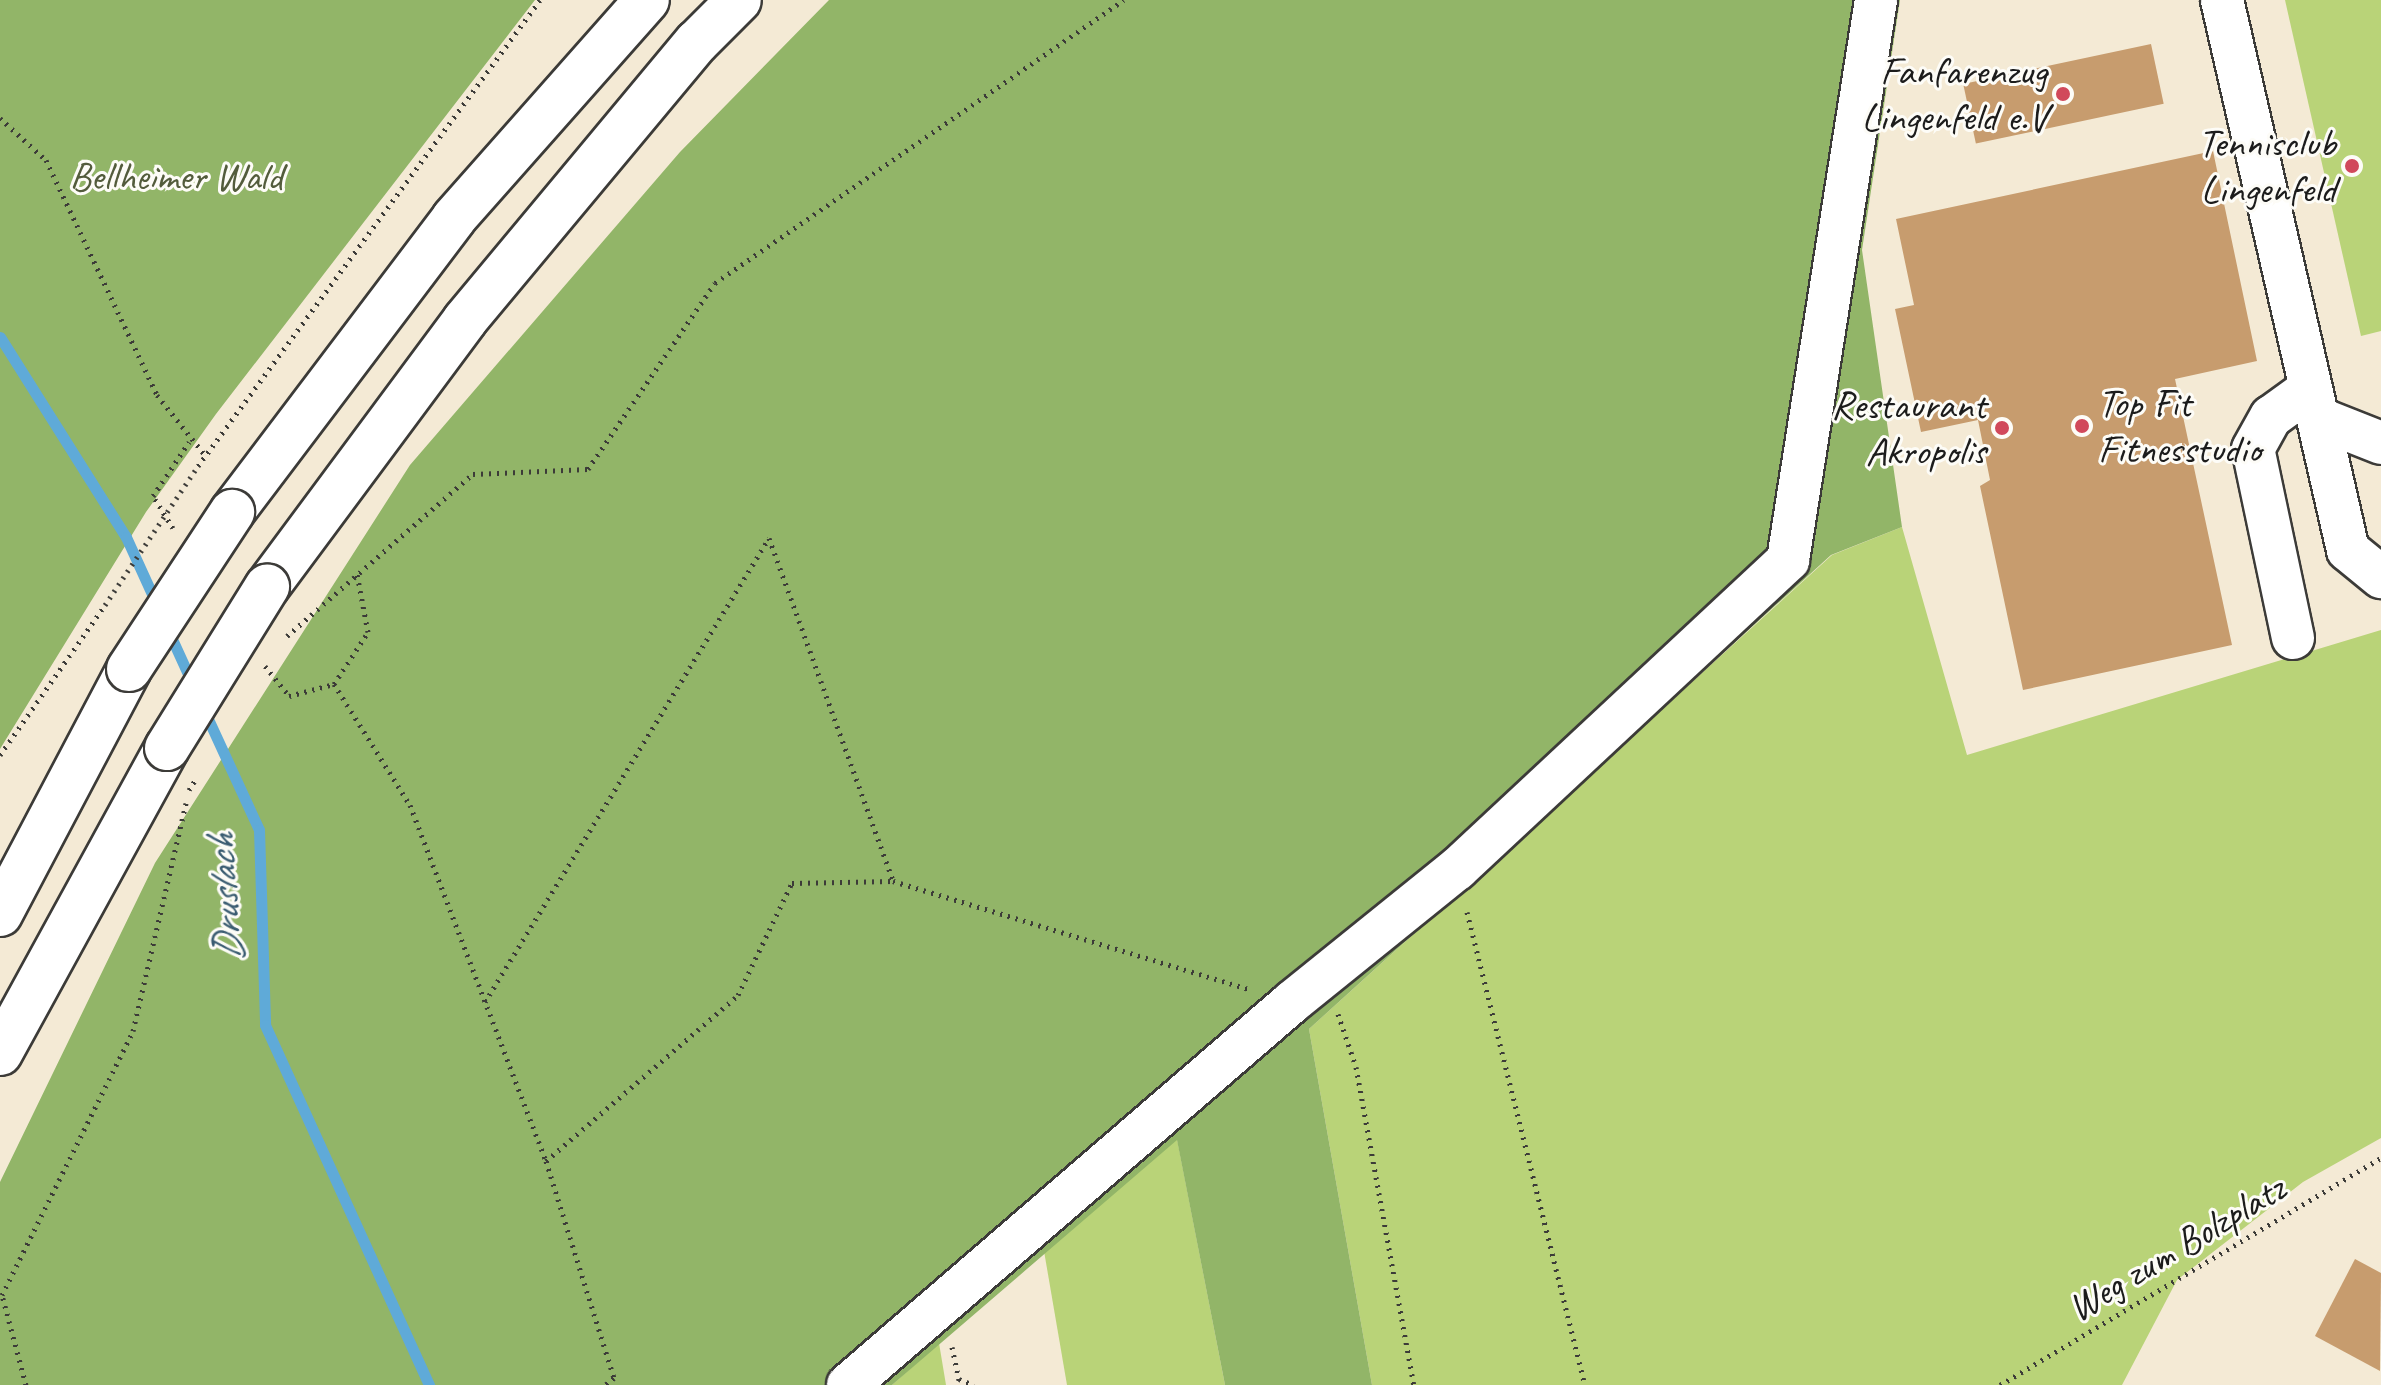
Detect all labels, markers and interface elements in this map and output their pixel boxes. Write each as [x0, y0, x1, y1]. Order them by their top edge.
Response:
place label: Fanfarenzug Lingenfeld e.V [1862, 47, 2047, 141]
marker: Fanfarenzug Lingenfeld e.V [2054, 85, 2072, 103]
place label: Tennisclub Lingenfeld [2198, 119, 2336, 213]
park label: Bellheimer Wald [69, 152, 283, 200]
marker: Tennisclub Lingenfeld [2343, 157, 2361, 175]
place label: Top Fit Fitnesstudio [2098, 379, 2261, 473]
place label: Restaurant Akropolis [1831, 381, 1986, 475]
marker: Top Fit Fitnesstudio [2073, 417, 2091, 435]
marker: Restaurant Akropolis [1993, 419, 2011, 437]
water label: Druslach [195, 833, 255, 963]
street label: Weg zum Bolzplatz [2058, 1164, 2294, 1332]

